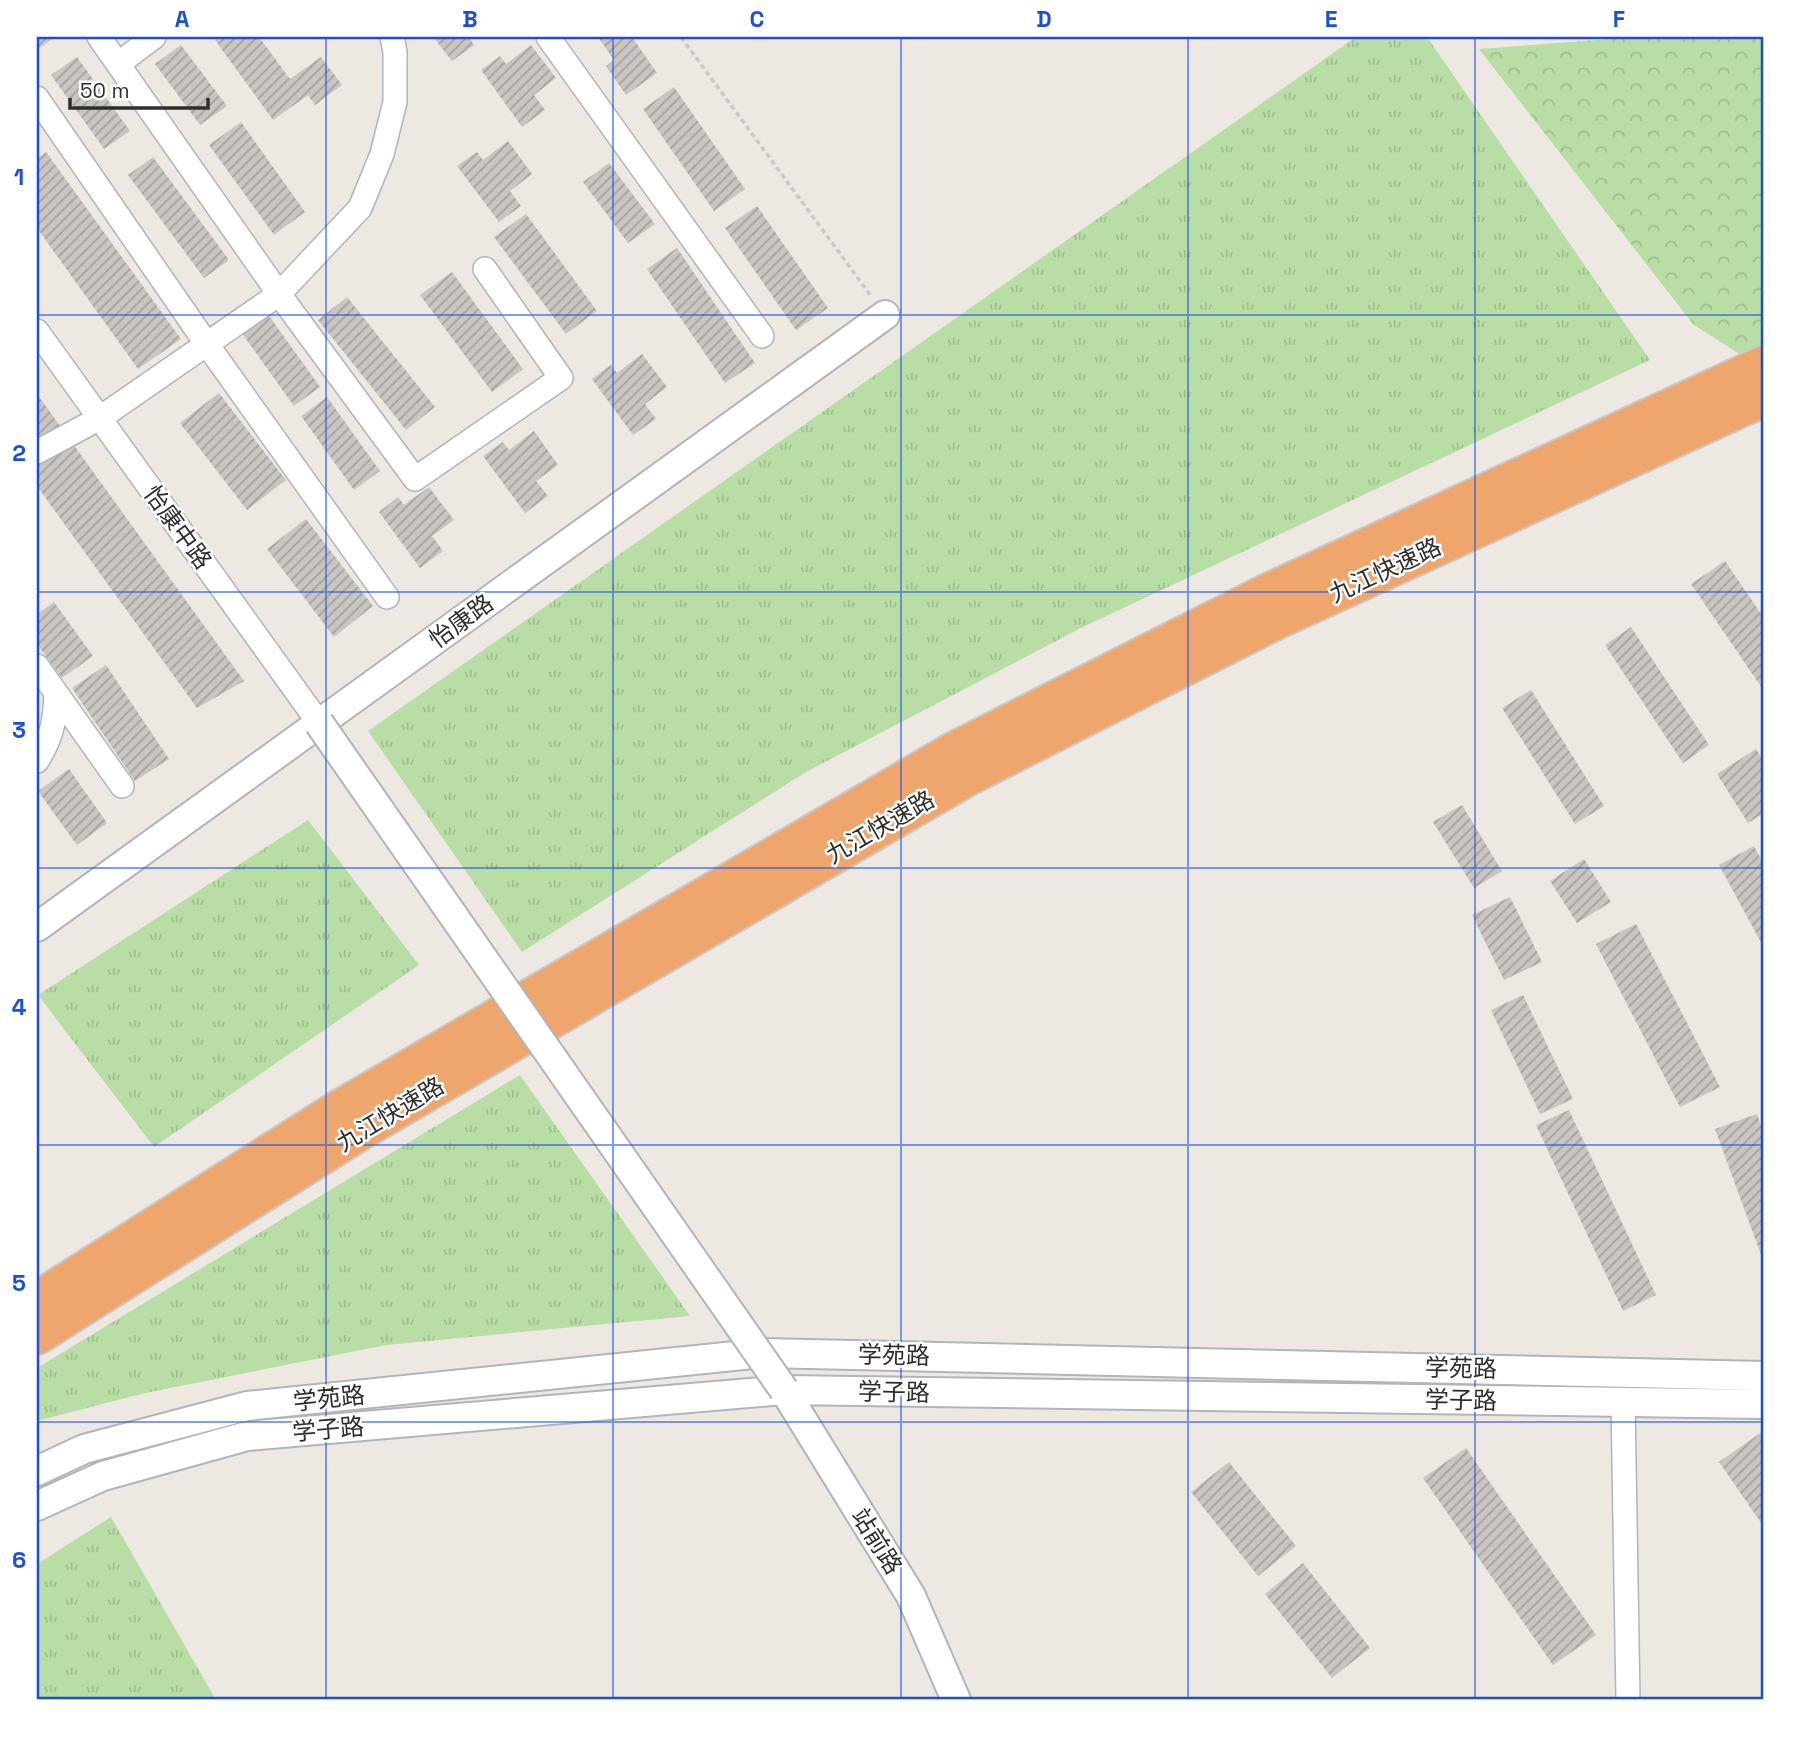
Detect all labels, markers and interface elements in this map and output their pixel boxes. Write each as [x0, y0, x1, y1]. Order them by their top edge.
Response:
text: A [175, 4, 190, 34]
text: B [462, 4, 478, 34]
text: C [750, 4, 764, 34]
text: D [1036, 4, 1052, 34]
text: E [1325, 4, 1337, 34]
text: F [1613, 4, 1625, 34]
scale bar [70, 66, 208, 110]
text: 50 m [80, 77, 130, 104]
text: 1 [14, 162, 24, 192]
text: 2 [12, 438, 26, 468]
street label: 怡康中路 [137, 479, 219, 575]
street label: 九江快速路 [1324, 531, 1446, 609]
street label: 怡康路 [423, 587, 499, 655]
text: 3 [12, 715, 26, 745]
street label: 九江快速路 [820, 784, 940, 870]
text: 4 [12, 992, 27, 1022]
street label: 九江快速路 [331, 1070, 449, 1158]
text: 5 [12, 1268, 26, 1298]
street label: 学苑路 [858, 1339, 930, 1371]
street label: 学苑路 [1425, 1352, 1497, 1384]
street label: 学子路 [858, 1376, 930, 1408]
street label: 学苑路 [292, 1379, 366, 1417]
street label: 学子路 [1425, 1384, 1497, 1416]
street label: 学子路 [291, 1410, 365, 1448]
street label: 站前路 [845, 1502, 909, 1580]
text: 6 [12, 1545, 26, 1575]

